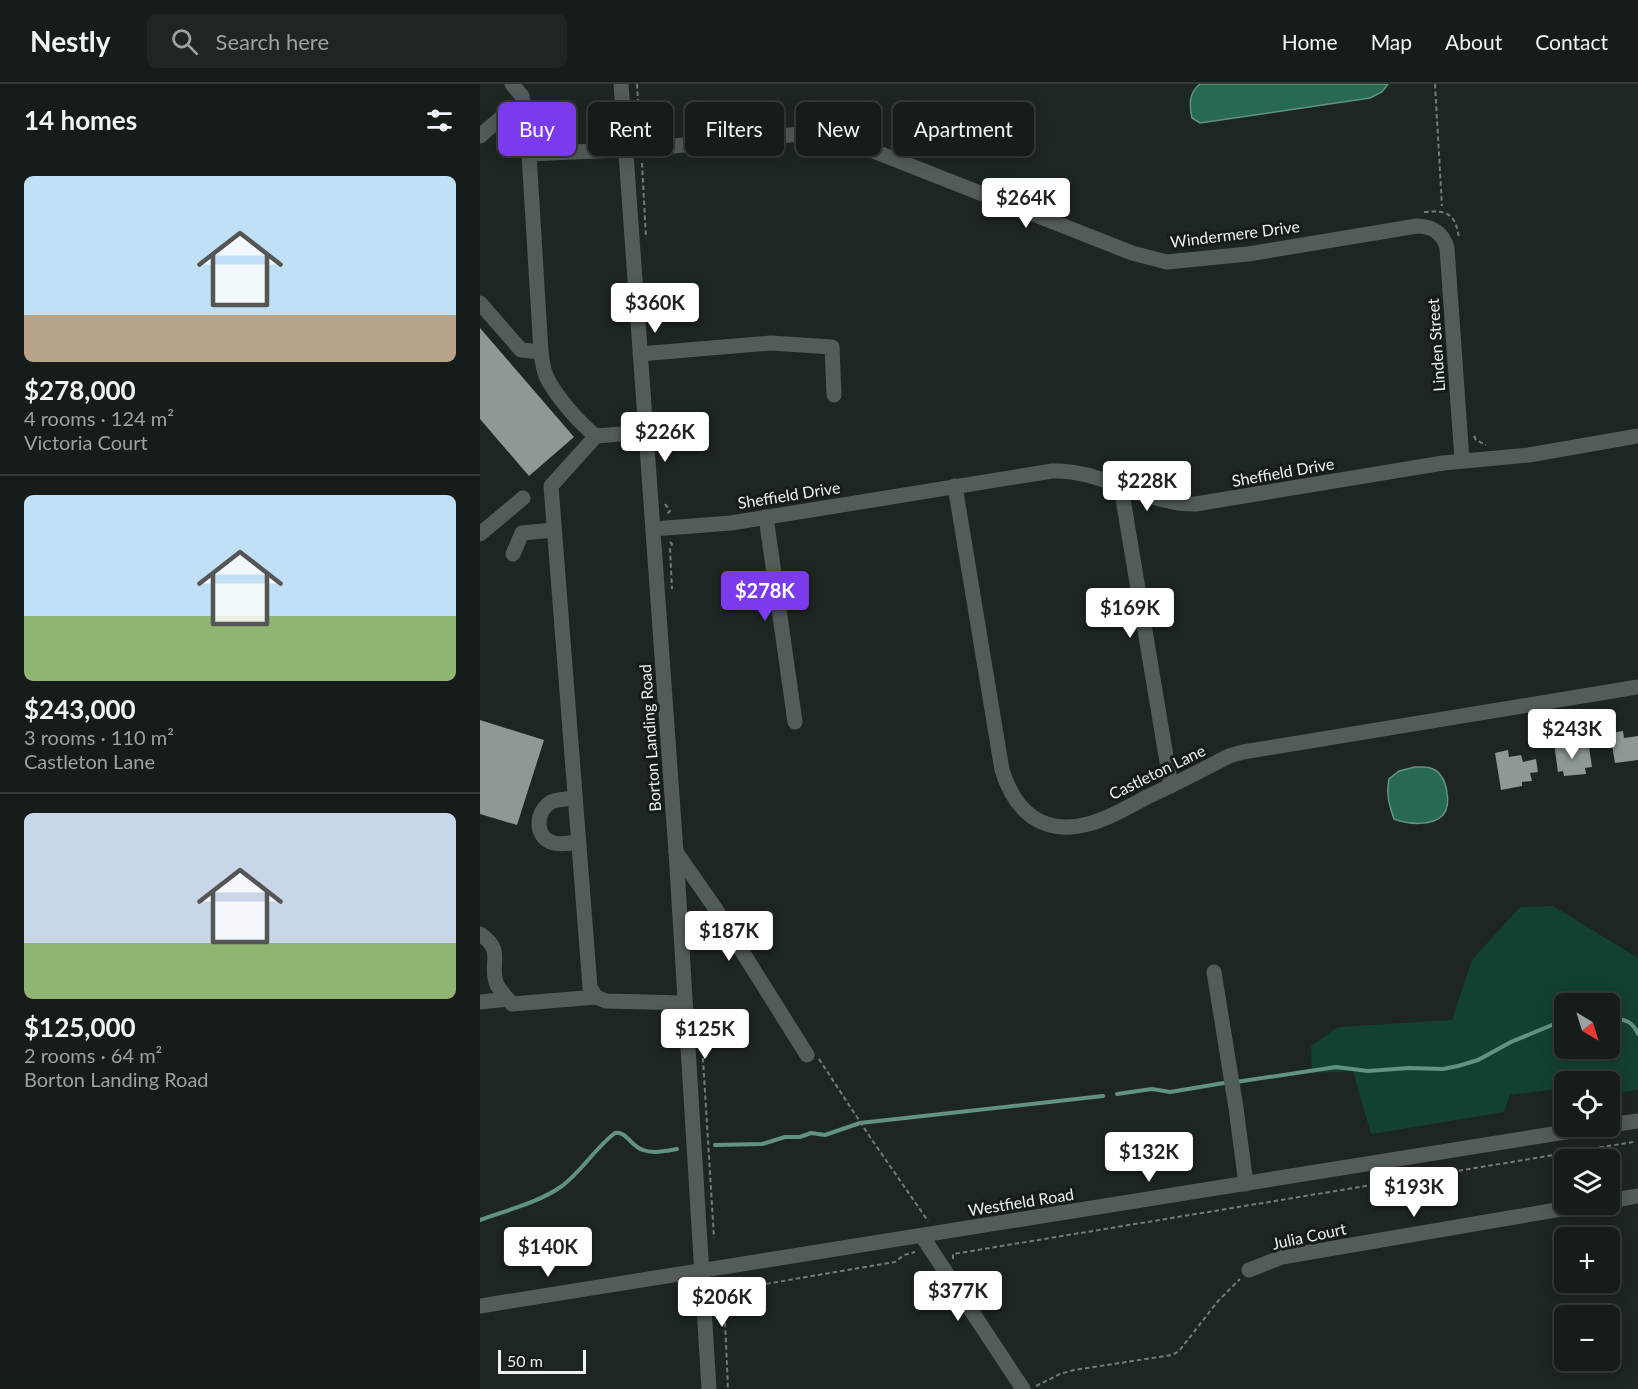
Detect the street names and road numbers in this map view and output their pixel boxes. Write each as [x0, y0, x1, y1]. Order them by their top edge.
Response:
street label: Windermere Drive [1169, 216, 1301, 251]
street label: Linden Street [1423, 297, 1448, 392]
street label: Sheffield Drive [1230, 453, 1336, 490]
street label: Sheffield Drive [736, 477, 842, 512]
street label: Borton Landing Road [635, 664, 664, 812]
street label: Castleton Lane [1106, 740, 1208, 803]
street label: Westfield Road [967, 1184, 1075, 1219]
street label: Julia Court [1270, 1218, 1348, 1253]

